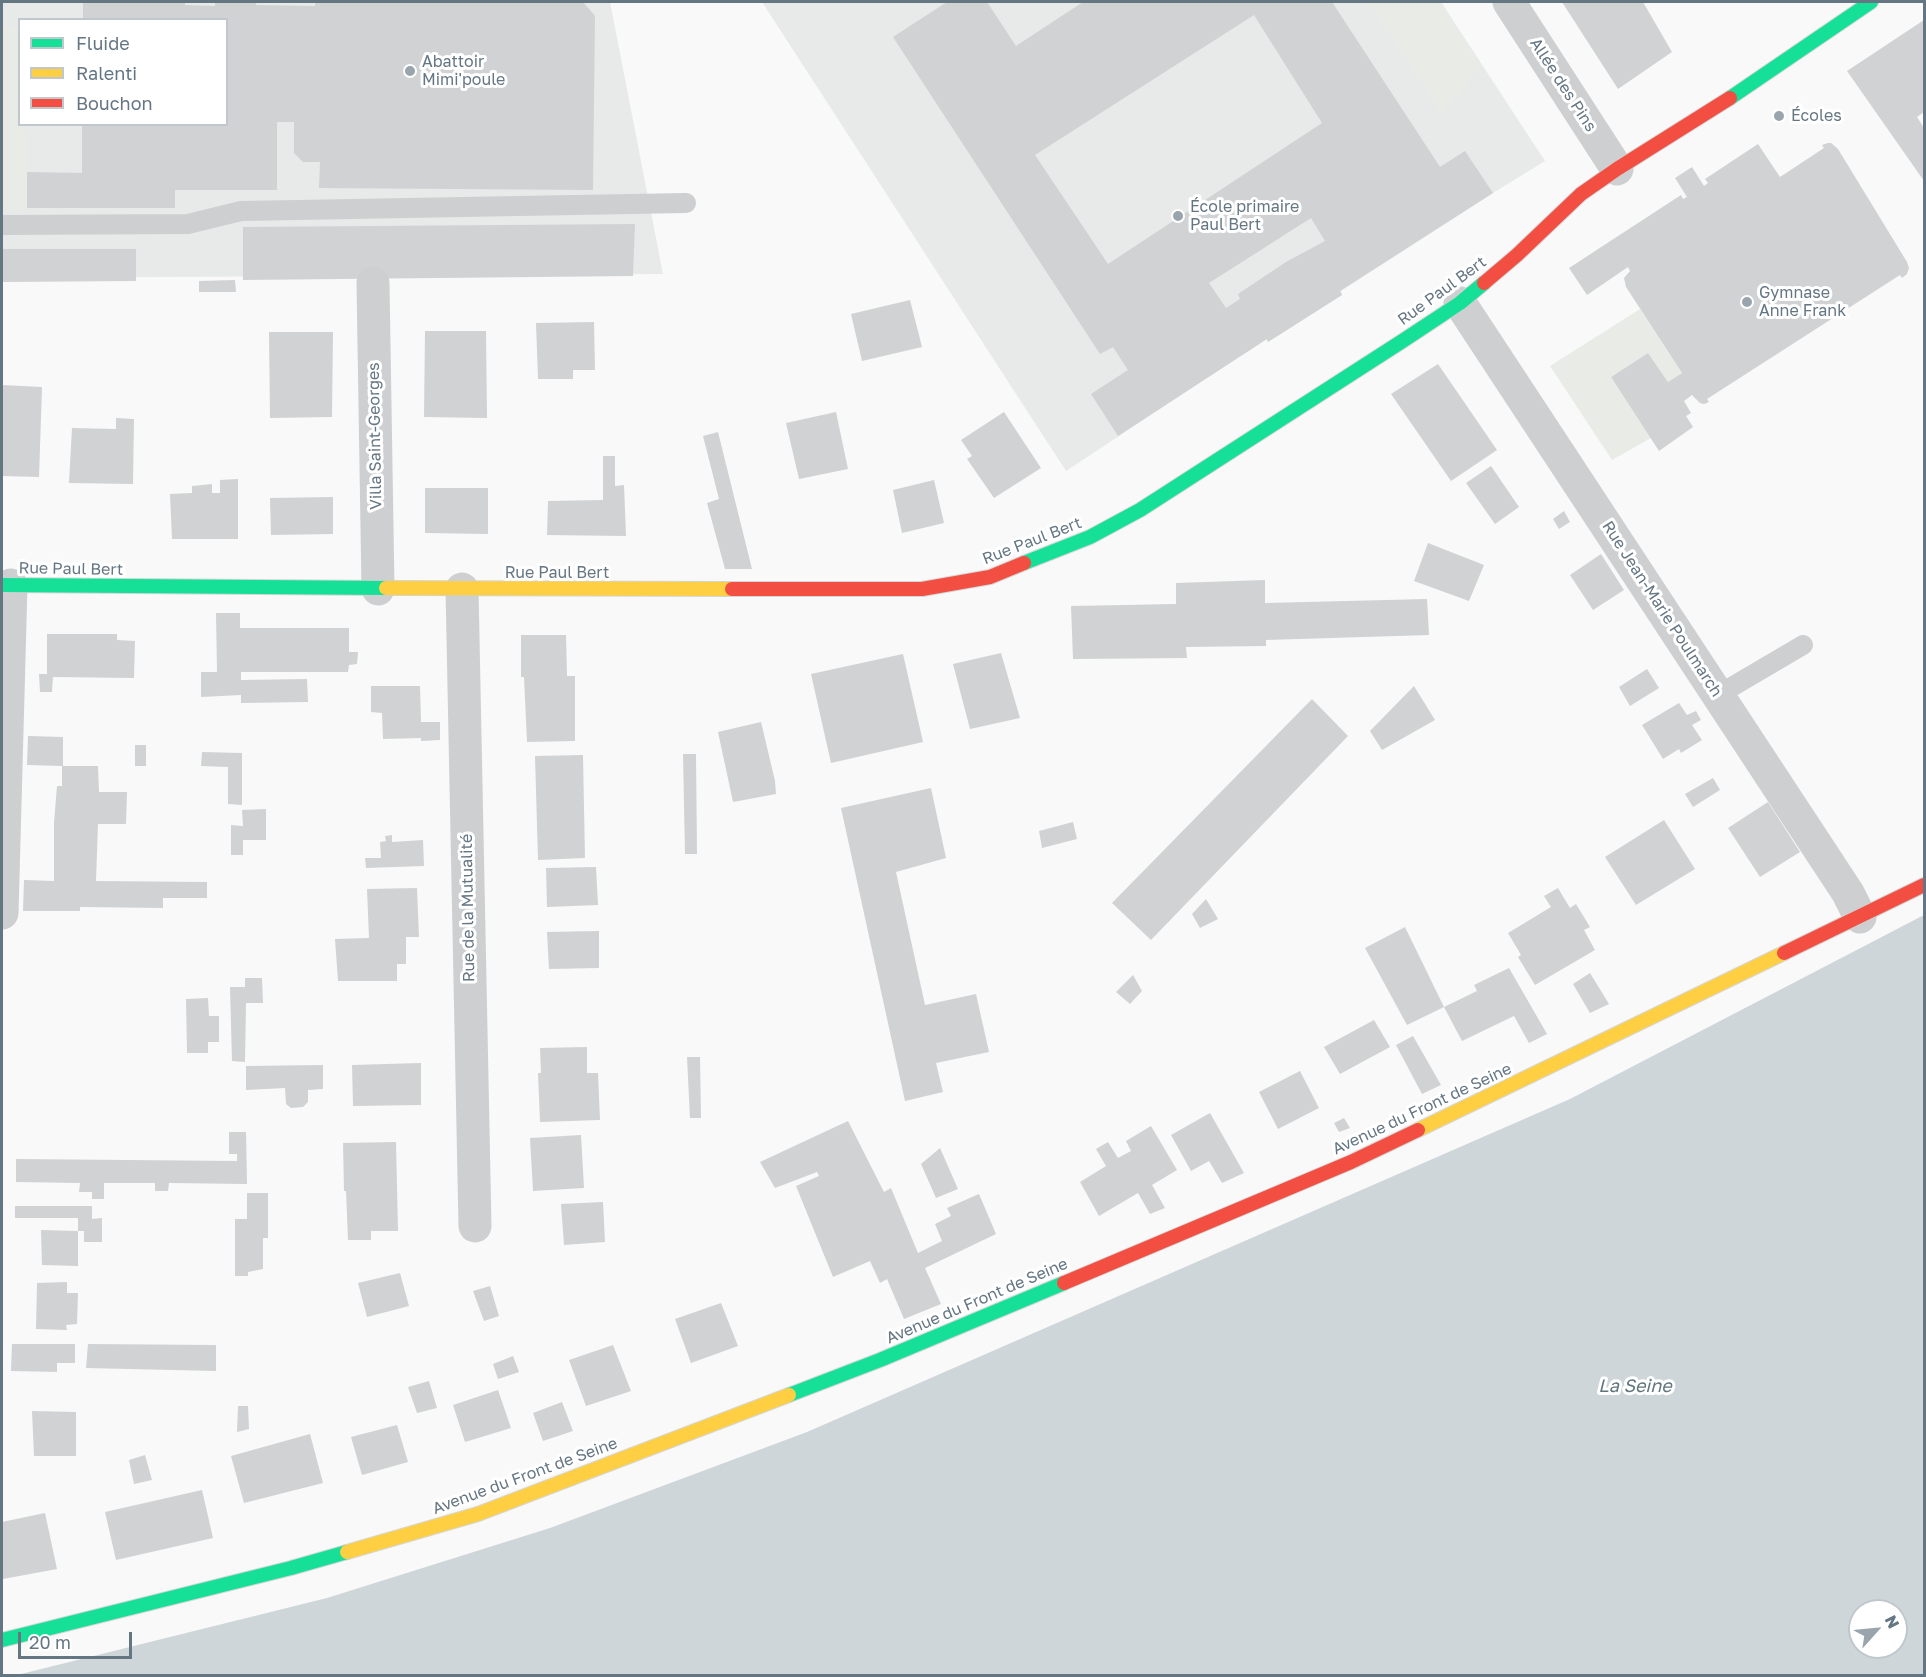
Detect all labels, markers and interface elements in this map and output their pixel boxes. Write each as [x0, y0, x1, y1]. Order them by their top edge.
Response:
legend [18, 18, 228, 126]
text: Fluide [76, 32, 130, 54]
street label: Allée des Pins [1526, 35, 1600, 135]
place label: Abattoir Mimi'poule [422, 52, 505, 90]
text: Ralenti [76, 62, 137, 84]
marker: Abattoir Mimi'poule [403, 64, 417, 78]
text: Bouchon [76, 92, 153, 114]
place label: Écoles [1791, 106, 1842, 126]
marker: Écoles [1772, 109, 1786, 123]
place label: École primaire Paul Bert [1190, 197, 1299, 235]
marker: École primaire Paul Bert [1171, 209, 1185, 223]
street label: Rue Paul Bert [1394, 252, 1490, 330]
place label: Gymnase Anne Frank [1759, 283, 1846, 321]
marker: Gymnase Anne Frank [1740, 295, 1754, 309]
street label: Villa Saint-Georges [364, 362, 386, 510]
street label: Rue Paul Bert [980, 513, 1084, 569]
street label: Rue Jean-Marie Poulmarch [1598, 517, 1726, 701]
street label: Rue Paul Bert [19, 558, 123, 580]
street label: Rue Paul Bert [505, 563, 609, 583]
street label: Rue de la Mutualité [457, 834, 479, 982]
street label: Avenue du Front de Seine [1329, 1059, 1515, 1159]
street label: Avenue du Front de Seine [883, 1254, 1071, 1348]
water label: La Seine [1598, 1375, 1672, 1397]
street label: Avenue du Front de Seine [430, 1434, 620, 1518]
north arrow [1848, 1599, 1908, 1659]
text: N [1881, 1612, 1904, 1632]
scale bar [21, 1620, 135, 1658]
text: 20 m [29, 1631, 71, 1653]

